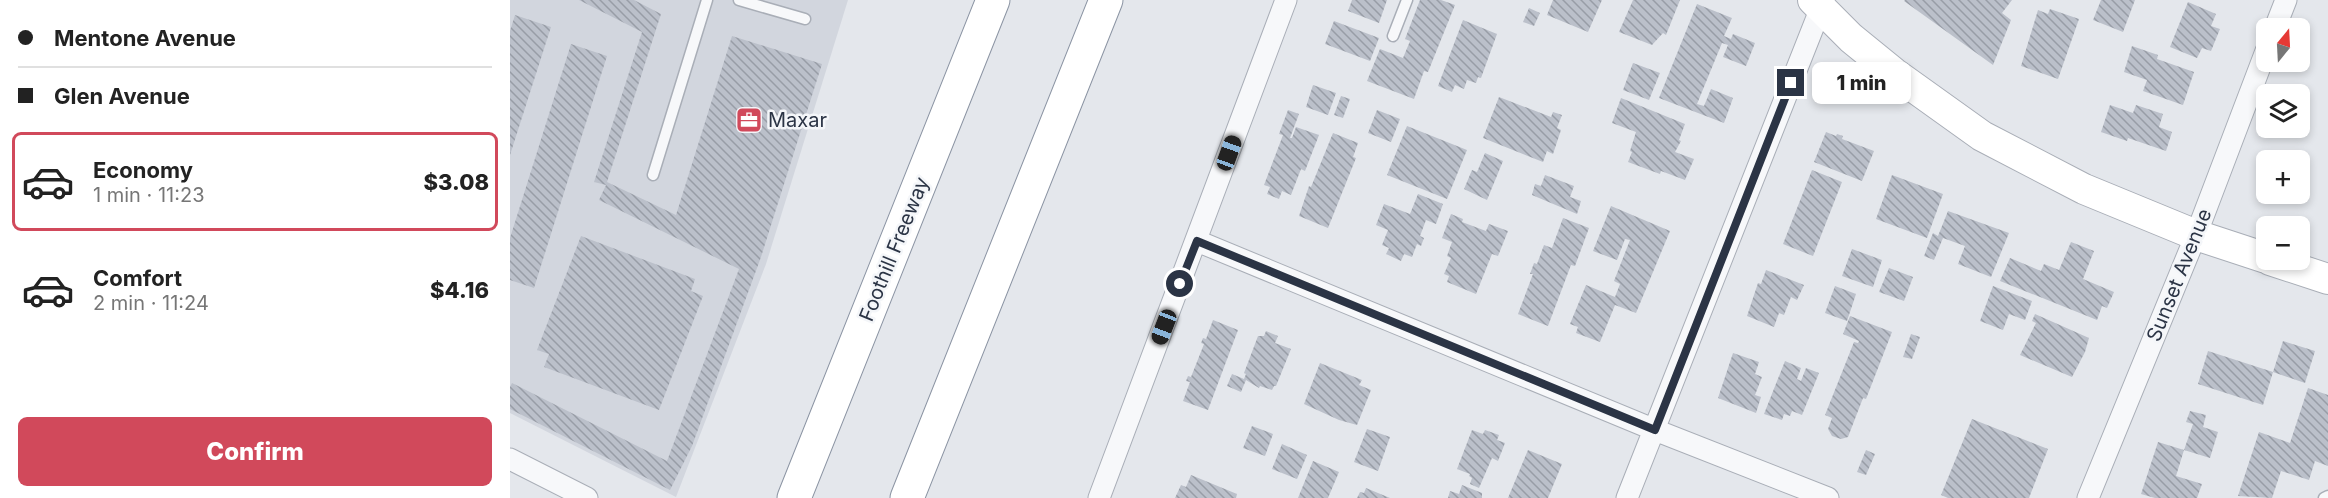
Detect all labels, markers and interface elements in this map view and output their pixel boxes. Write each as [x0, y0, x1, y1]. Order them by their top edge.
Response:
north arrow [2256, 18, 2310, 72]
map controls [2256, 18, 2310, 270]
text: Mentone Avenue [54, 25, 236, 51]
callout: 1 min [1812, 62, 1911, 104]
route end [1777, 69, 1804, 96]
text: 1 min [1836, 71, 1887, 95]
text: Glen Avenue [54, 83, 190, 109]
button: layers [2256, 84, 2310, 138]
office icon: Maxar [734, 105, 764, 135]
place label: Maxar [768, 108, 827, 132]
car [1214, 133, 1244, 173]
button: + [2256, 150, 2310, 204]
icon: car [21, 155, 75, 209]
text: Economy [93, 157, 193, 183]
text: $3.08 [424, 169, 489, 195]
street label: Foothill Freeway [854, 173, 934, 325]
text: 1 min · 11:23 [93, 183, 205, 207]
street label: Sunset Avenue [2141, 205, 2217, 345]
button: − [2256, 216, 2310, 270]
icon: car [21, 263, 75, 317]
text: Comfort [93, 265, 182, 291]
route start [1166, 270, 1193, 297]
text: $4.16 [430, 277, 489, 303]
text: 2 min · 11:24 [93, 291, 209, 315]
car [1149, 307, 1179, 347]
button: Confirm [18, 417, 492, 486]

